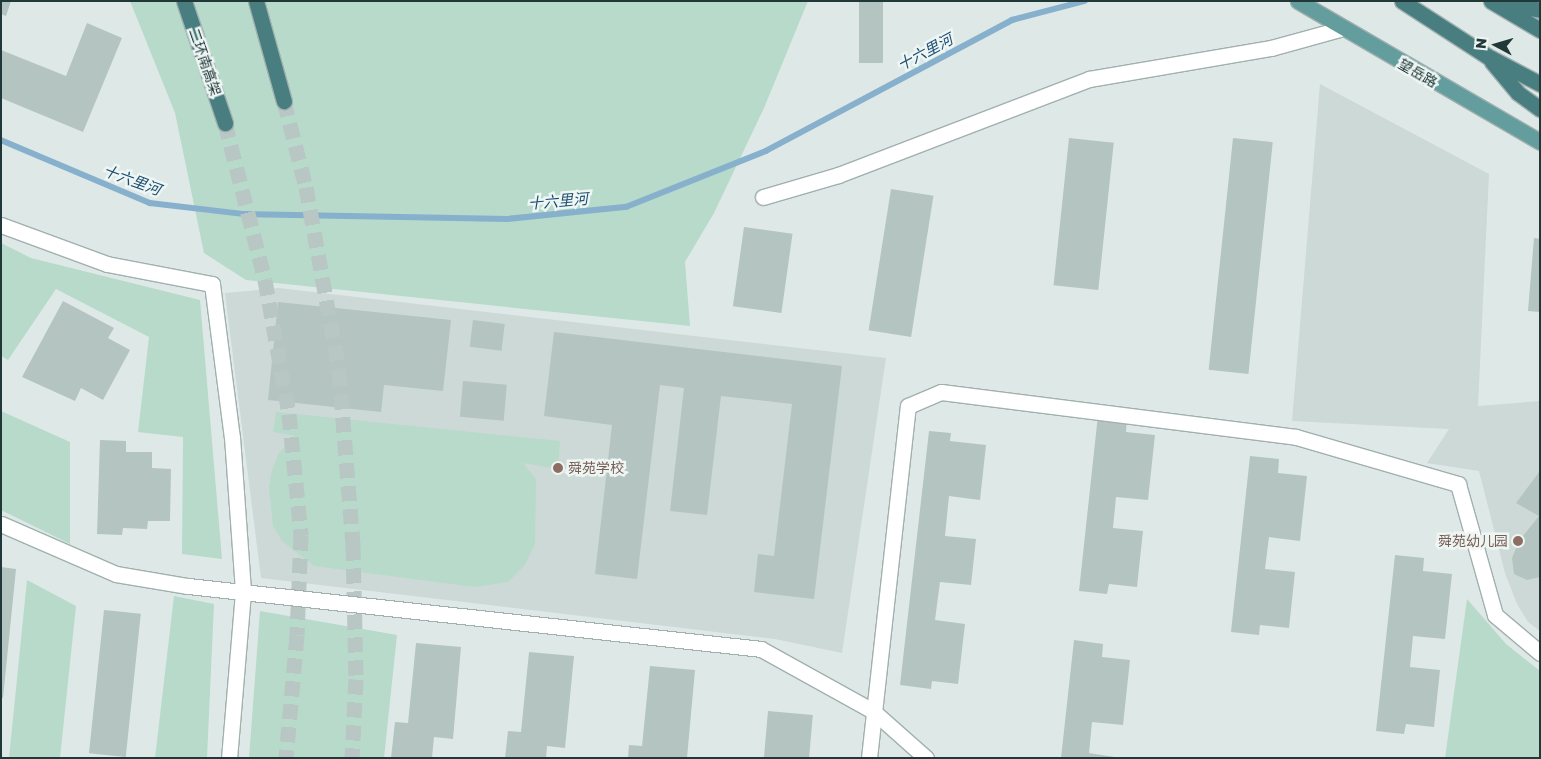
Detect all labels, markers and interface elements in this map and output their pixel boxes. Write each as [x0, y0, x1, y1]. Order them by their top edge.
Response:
north arrow [1471, 20, 1521, 70]
street label: 二环南高架 [186, 26, 224, 98]
water label: 十六里河 [894, 30, 956, 74]
text: N [1472, 37, 1490, 50]
street label: 望岳路 [1396, 55, 1440, 91]
water label: 十六里河 [101, 161, 163, 199]
water label: 十六里河 [527, 189, 589, 213]
place label: 舜苑学校 [568, 460, 624, 476]
marker: 舜苑学校 [552, 462, 564, 474]
place label: 舜苑幼儿园 [1438, 533, 1508, 549]
marker: 舜苑幼儿园 [1512, 535, 1524, 547]

